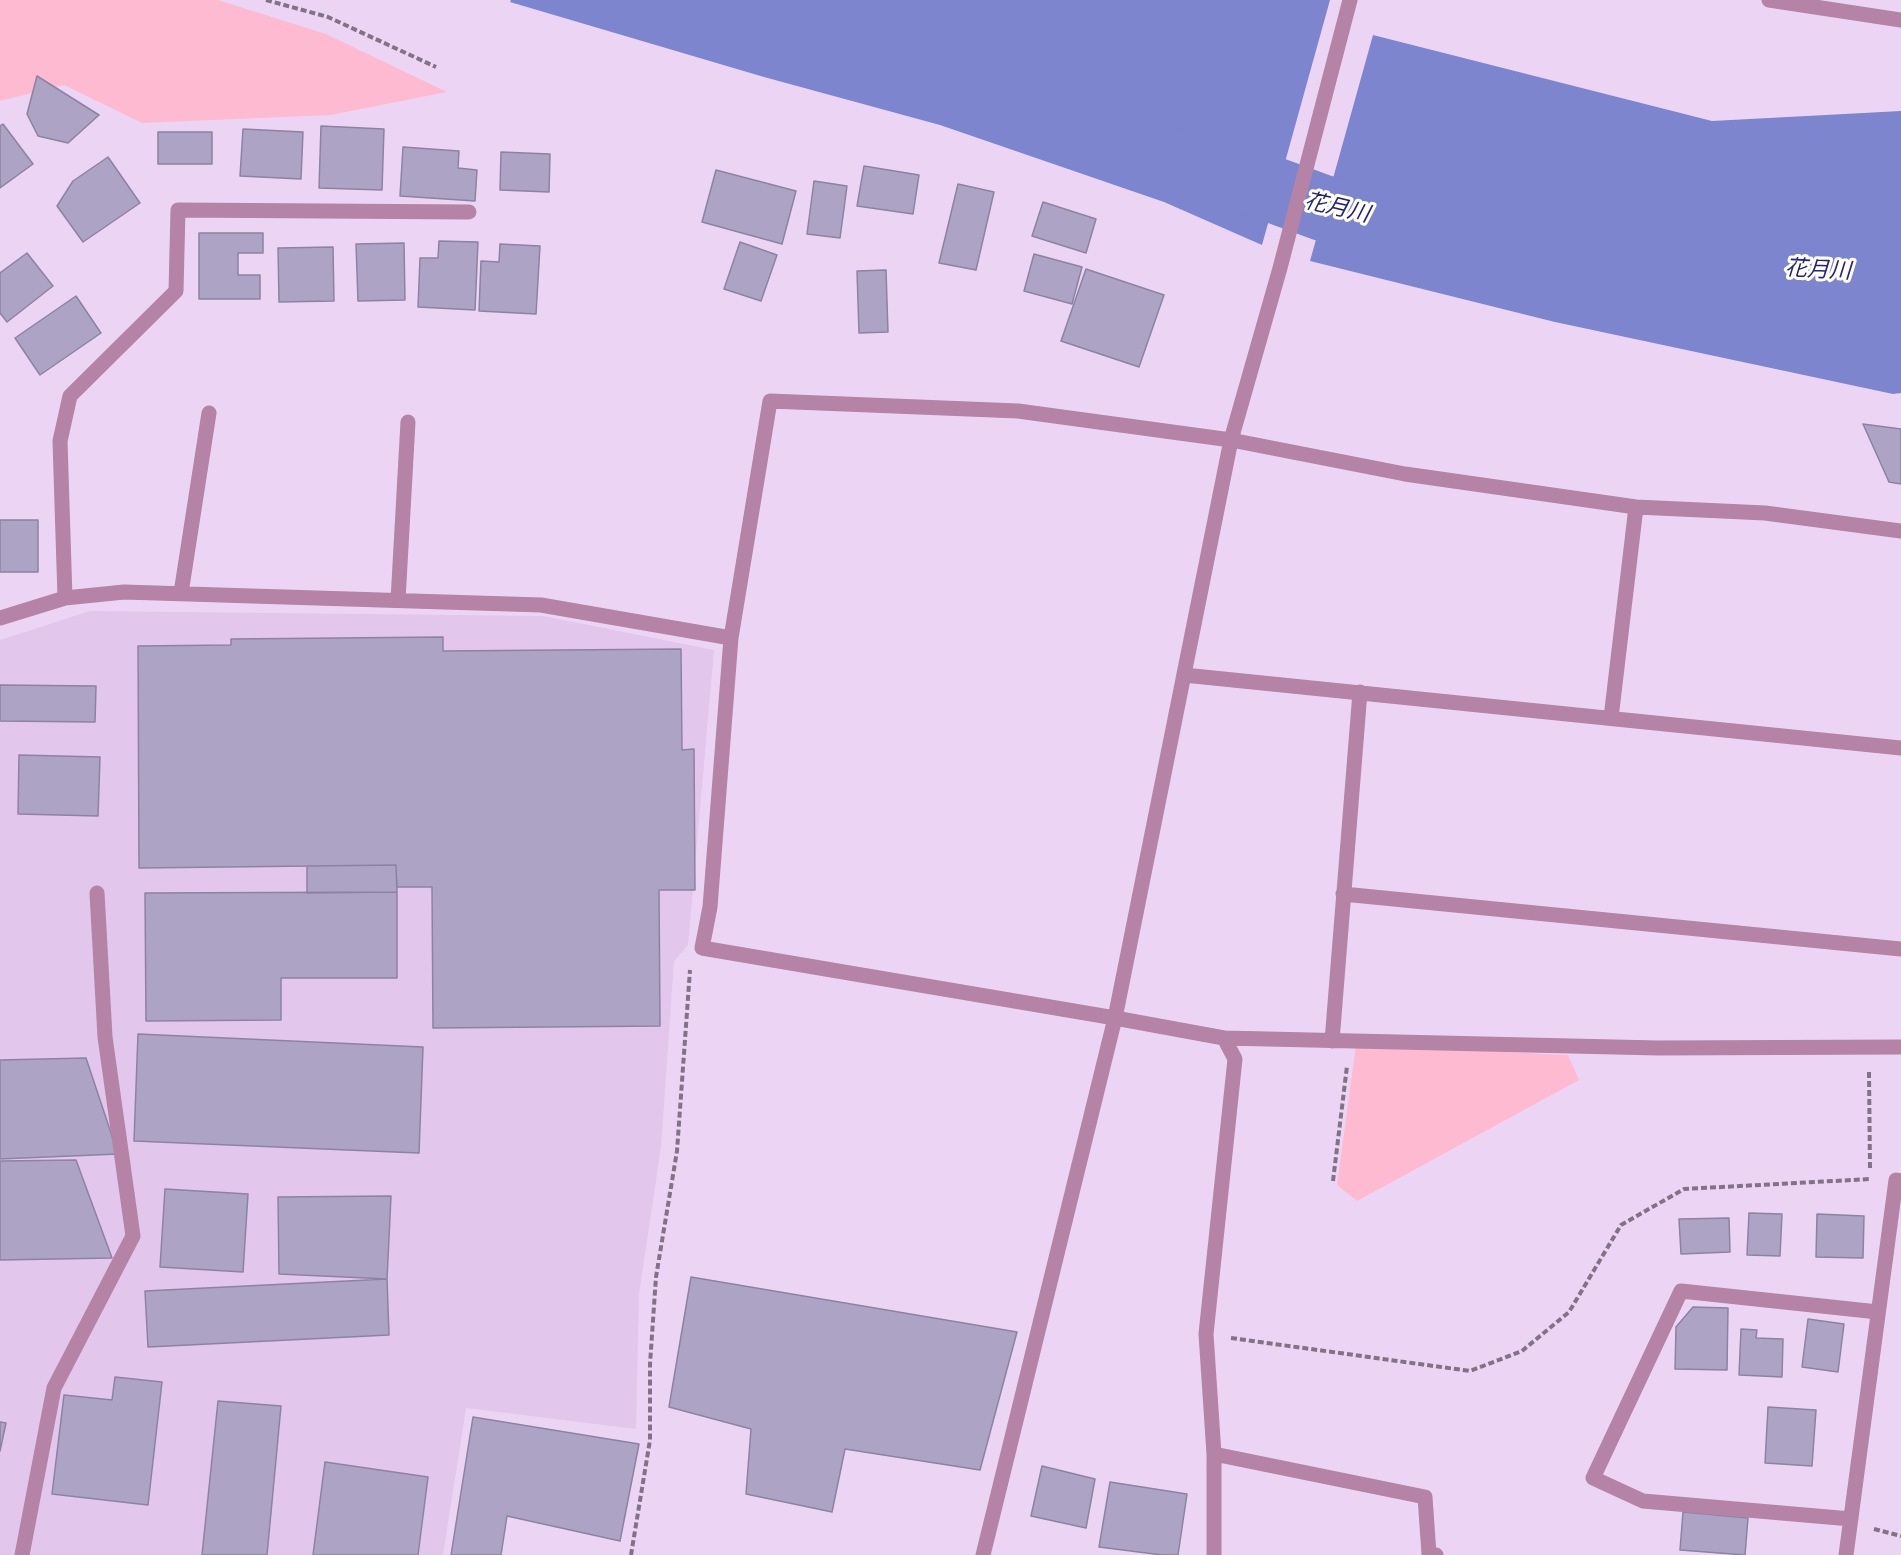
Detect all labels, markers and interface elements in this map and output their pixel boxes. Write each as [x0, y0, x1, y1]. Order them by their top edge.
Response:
water label: 花月川 [1302, 188, 1372, 228]
water label: 花月川 [1784, 255, 1852, 285]

